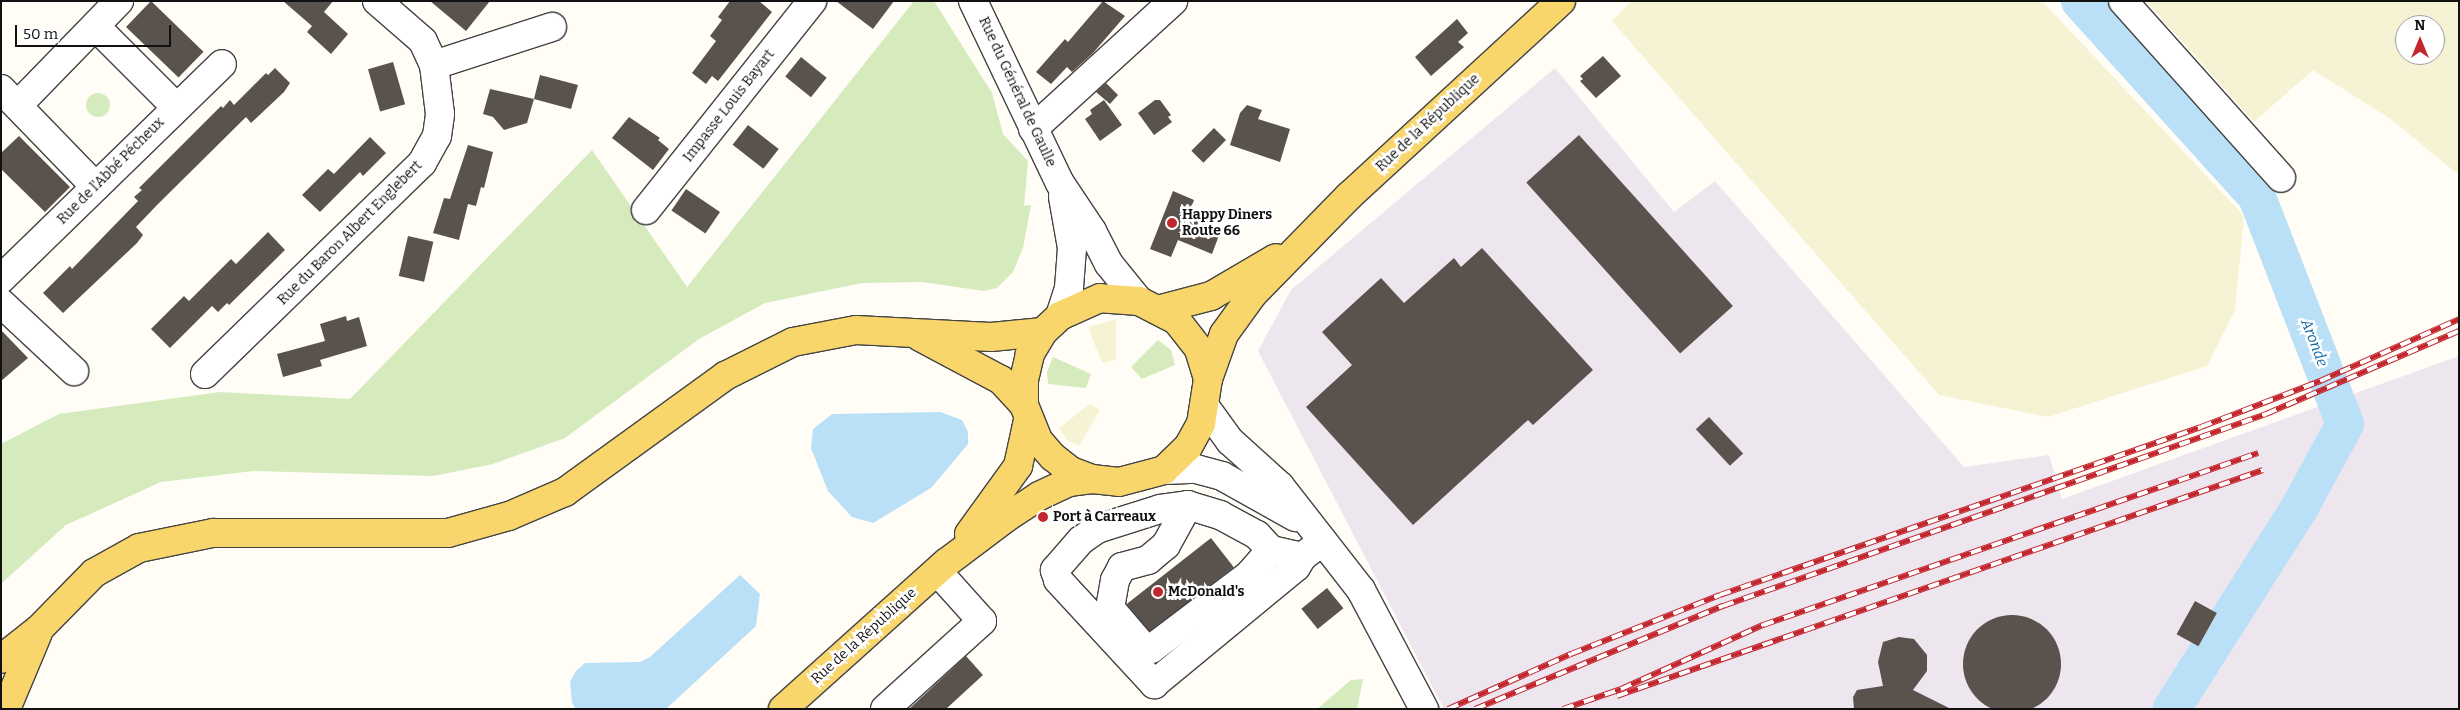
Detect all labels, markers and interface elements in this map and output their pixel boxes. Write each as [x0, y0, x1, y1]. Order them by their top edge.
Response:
street label: Rue du Général de Gaulle [975, 14, 1059, 170]
scale bar [18, 15, 174, 47]
north arrow [2395, 15, 2445, 65]
text: N [2415, 17, 2425, 34]
text: 50 m [23, 25, 58, 43]
street label: Impasse Louis Bayart [680, 46, 778, 166]
street label: Rue de la République [1373, 71, 1483, 175]
street label: Rue de l'Abbé Pécheux [54, 114, 168, 228]
street label: Rue du Baron Albert Englebert [274, 157, 426, 309]
place label: Happy Diners Route 66 [1182, 207, 1272, 240]
marker: Happy Diners Route 66 [1166, 217, 1178, 229]
water label: Aronde [2297, 317, 2331, 369]
place label: Port à Carreaux [1053, 509, 1156, 525]
marker: Port à Carreaux [1037, 511, 1049, 523]
street label: Rue de la République [808, 584, 920, 688]
place label: McDonald's [1168, 584, 1244, 600]
marker: McDonald's [1152, 586, 1164, 598]

